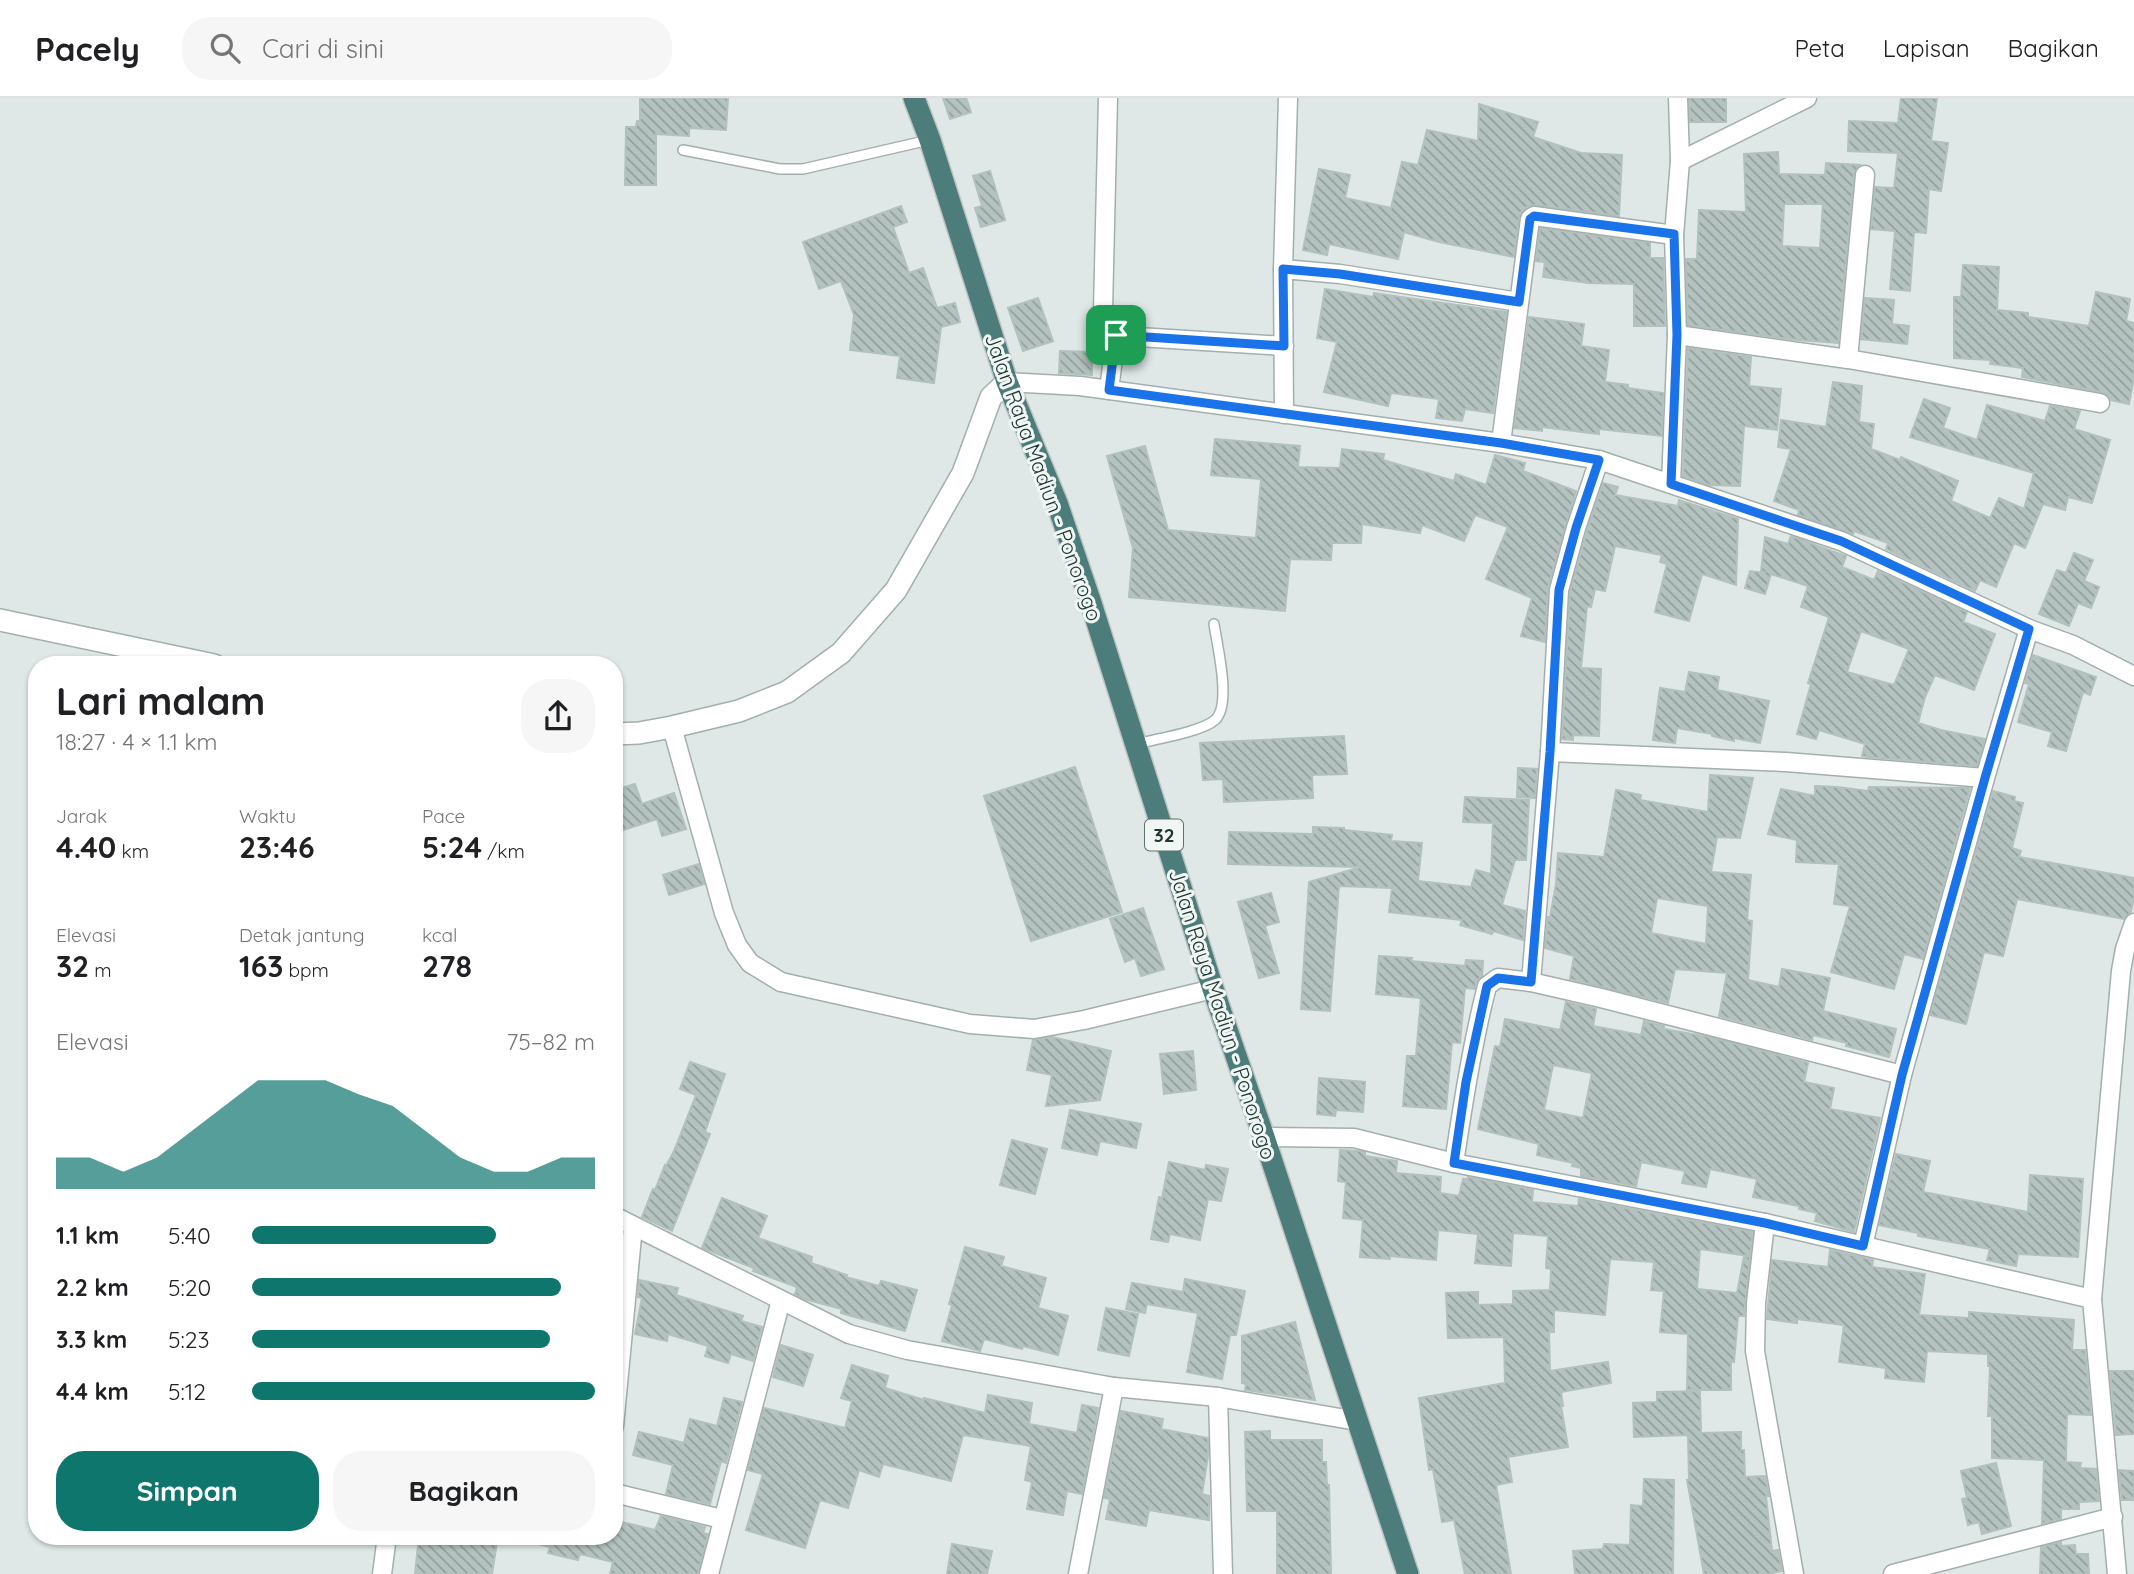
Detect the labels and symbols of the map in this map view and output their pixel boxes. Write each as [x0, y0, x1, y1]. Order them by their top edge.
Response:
pin [1086, 305, 1146, 365]
street label: Jalan Raya Madiun - Ponorogo [980, 330, 1108, 624]
road number: 32 [1145, 820, 1183, 850]
street label: Jalan Raya Madiun - Ponorogo [1164, 865, 1282, 1163]

